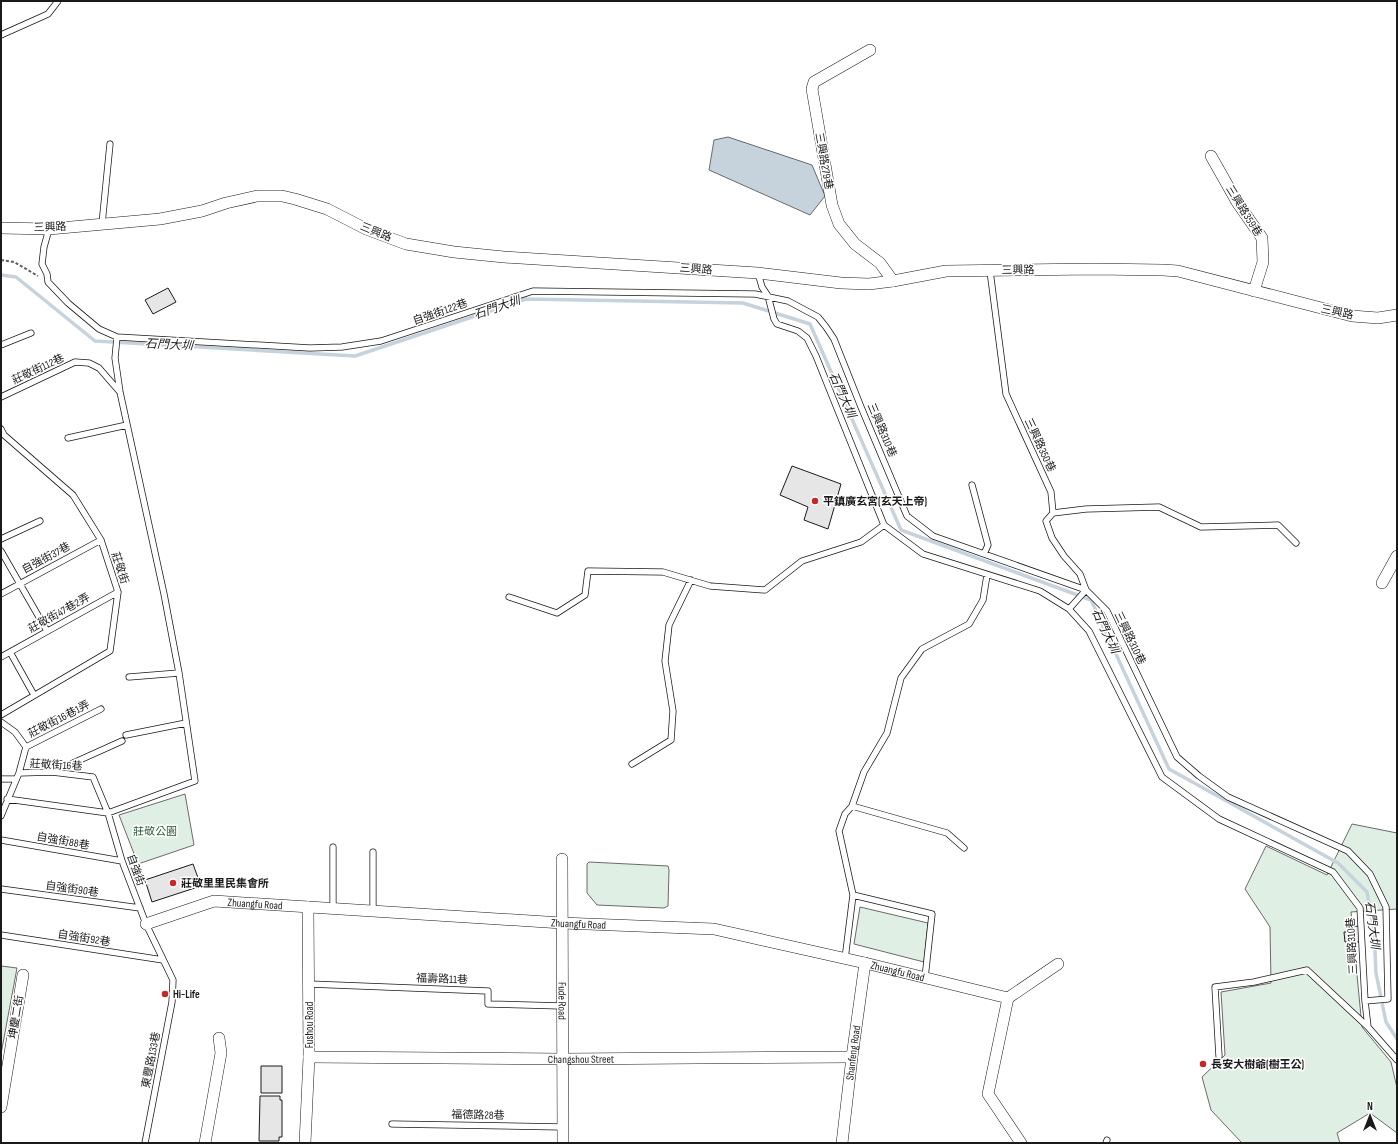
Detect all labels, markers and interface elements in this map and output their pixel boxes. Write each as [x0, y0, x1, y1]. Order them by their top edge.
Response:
street label: 三興路279巷 [813, 131, 835, 191]
street label: 三興路359巷 [1223, 183, 1265, 239]
street label: 三興路 [33, 220, 67, 234]
street label: 三興路 [358, 220, 394, 244]
street label: 三興路 [679, 261, 713, 277]
street label: 三興路 [1001, 263, 1035, 277]
water label: 石門大圳 [472, 292, 524, 323]
street label: 自強街122巷 [411, 297, 469, 327]
street label: 三興路 [1320, 302, 1354, 322]
water label: 石門大圳 [145, 336, 195, 354]
street label: 莊敬街112巷 [10, 351, 66, 387]
water label: 石門大圳 [825, 370, 859, 422]
street label: 三興路310巷 [865, 401, 899, 459]
street label: 三興路350巷 [1022, 416, 1058, 474]
place label: 平鎮廣玄宮(玄天上帝) [823, 495, 928, 508]
marker: 平鎮廣玄宮(玄天上帝) [810, 496, 820, 506]
street label: 自強街37巷 [20, 540, 72, 576]
street label: 莊敬街 [109, 550, 131, 586]
street label: 莊敬街47巷2弄 [26, 591, 92, 635]
water label: 石門大圳 [1088, 606, 1123, 658]
street label: 三興路310巷 [1112, 609, 1148, 667]
street label: 莊敬街16巷1弄 [26, 698, 92, 740]
street label: 莊敬街16巷 [29, 757, 83, 773]
park label: 莊敬公園 [133, 825, 177, 838]
street label: 自強街88巷 [35, 830, 91, 852]
street label: 自強街 [124, 852, 148, 888]
place label: 莊敬里里民集會所 [181, 877, 269, 890]
marker: 莊敬里里民集會所 [168, 878, 178, 888]
street label: 自強街90巷 [44, 879, 100, 899]
street label: Zhuangfu Road [227, 895, 283, 912]
water label: 石門大圳 [1362, 900, 1383, 952]
street label: Zhuangfu Road [551, 916, 607, 931]
street label: 三興路310巷 [1344, 917, 1360, 975]
street label: 自強街92巷 [57, 927, 111, 949]
street label: Zhuangfu Road [869, 958, 926, 984]
street label: 福壽路11巷 [416, 972, 468, 986]
street label: Fude Road [556, 982, 569, 1020]
place label: Hi-Life [173, 988, 200, 1001]
marker: Hi-Life [160, 989, 170, 999]
street label: 坤慶二街 [6, 994, 26, 1040]
street label: Fushou Road [303, 1001, 316, 1048]
street label: Shanfeng Road [843, 1024, 863, 1081]
street label: 東豐路133巷 [139, 1031, 163, 1089]
street label: Changshou Street [548, 1052, 615, 1066]
place label: 長安大樹爺(樹王公) [1211, 1058, 1305, 1071]
marker: 長安大樹爺(樹王公) [1198, 1059, 1208, 1069]
north arrow [1350, 1096, 1390, 1136]
text: N [1367, 1100, 1373, 1113]
street label: 福德路28巷 [451, 1108, 505, 1122]

